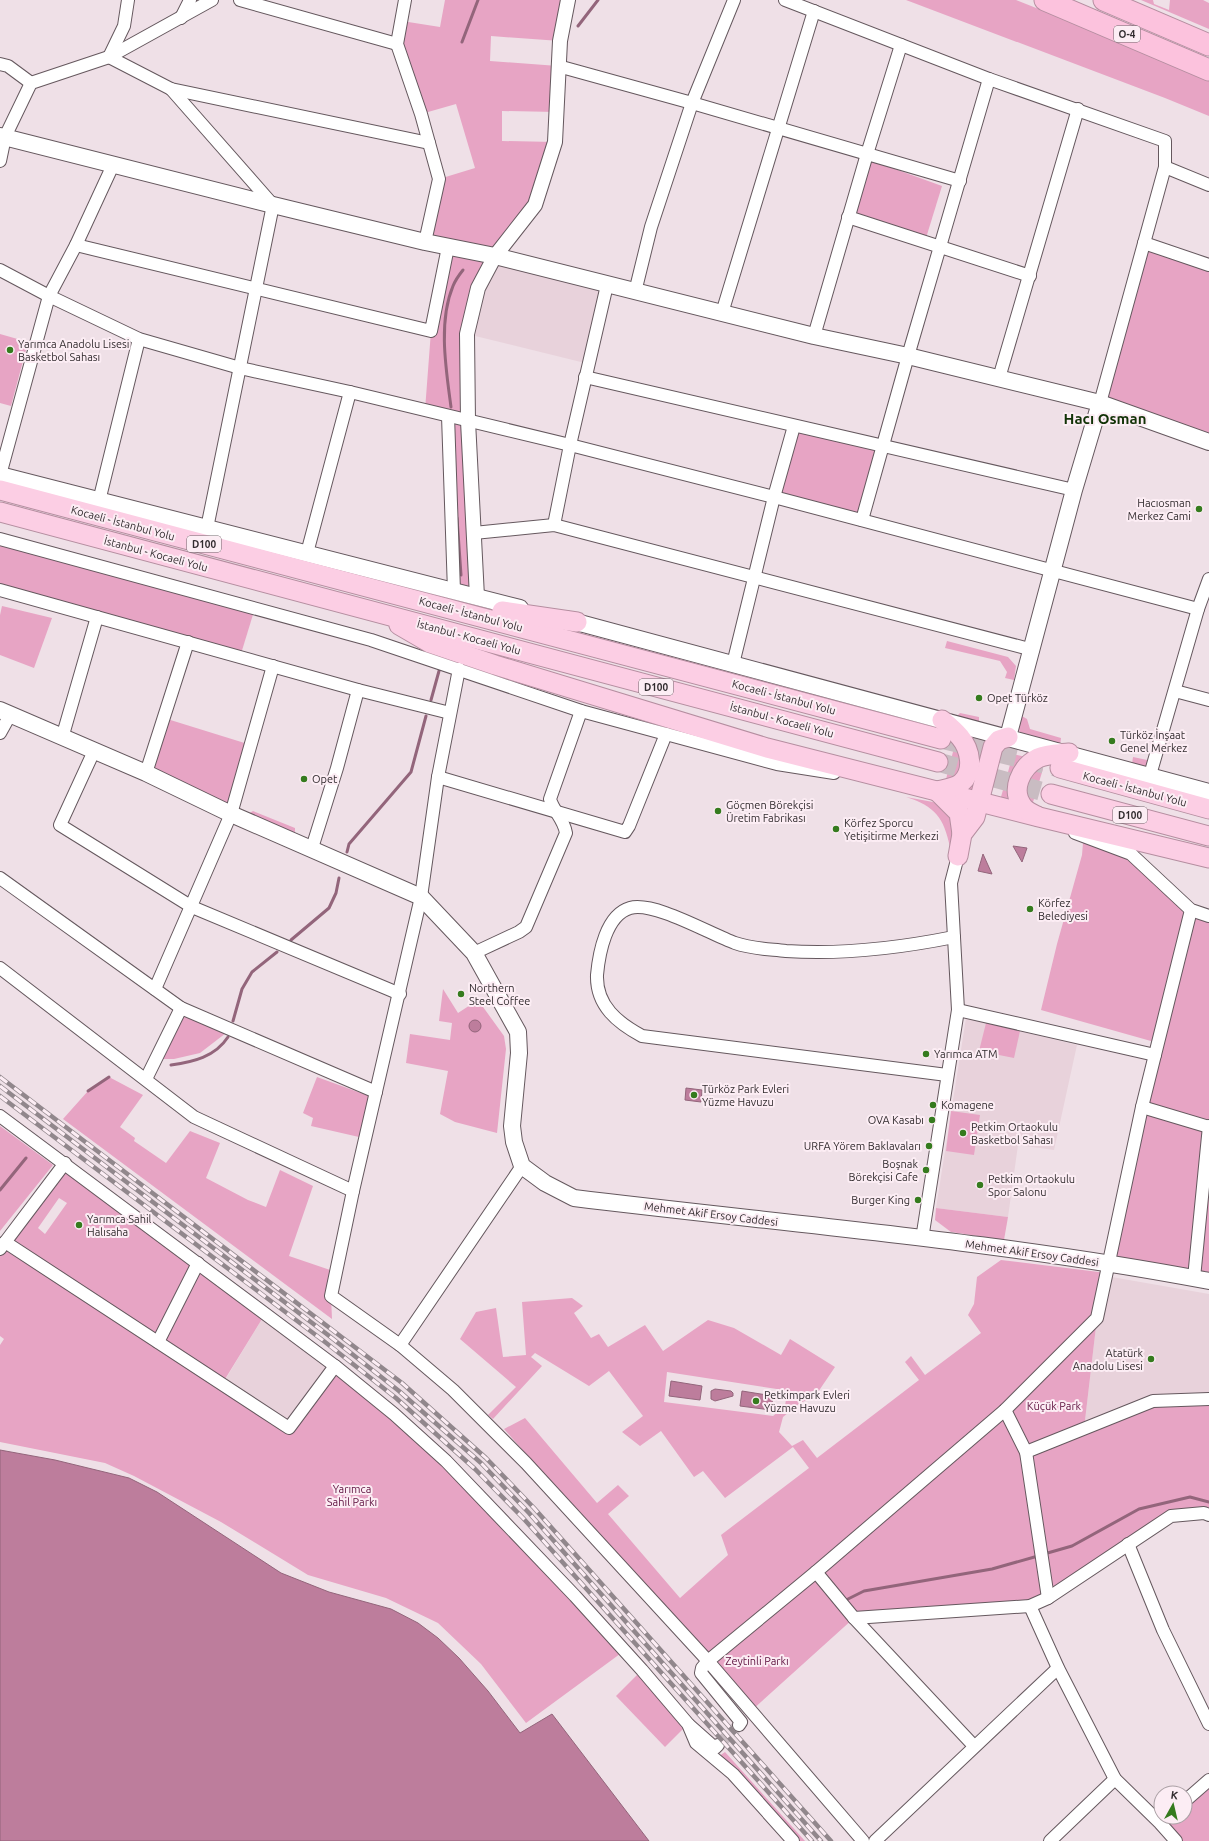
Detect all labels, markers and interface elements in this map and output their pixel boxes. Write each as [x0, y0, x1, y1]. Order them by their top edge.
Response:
road number: O-4 [1114, 26, 1140, 42]
place label: Yarımca Anadolu Lisesi Basketbol Sahası [18, 338, 129, 363]
marker: Yarımca Anadolu Lisesi Basketbol Sahası [5, 345, 15, 355]
district label: Hacı Osman [1064, 410, 1146, 427]
place label: Hacıosman Merkez Cami [1128, 497, 1191, 522]
street label: Kocaeli - İstanbul Yolu [70, 503, 176, 543]
marker: Hacıosman Merkez Cami [1194, 504, 1204, 514]
street label: İstanbul - Kocaeli Yolu [103, 534, 209, 574]
road number: D100 [187, 536, 221, 552]
street label: Kocaeli - İstanbul Yolu [418, 594, 524, 634]
street label: İstanbul - Kocaeli Yolu [416, 617, 522, 657]
street label: Kocaeli - İstanbul Yolu [731, 677, 837, 717]
road number: D100 [639, 679, 673, 695]
place label: Opet Türköz [987, 692, 1048, 704]
marker: Opet Türköz [974, 693, 984, 703]
street label: İstanbul - Kocaeli Yolu [729, 700, 835, 740]
place label: Türköz İnşaat Genel Merkez [1120, 729, 1187, 754]
marker: Türköz İnşaat Genel Merkez [1107, 736, 1117, 746]
street label: Kocaeli - İstanbul Yolu [1082, 769, 1188, 809]
place label: Opet [312, 773, 338, 785]
marker: Opet [299, 774, 309, 784]
place label: Göçmen Börekçisi Üretim Fabrikası [726, 799, 813, 824]
marker: Göçmen Börekçisi Üretim Fabrikası [713, 806, 723, 816]
road number: D100 [1113, 807, 1147, 823]
place label: Körfez Sporcu Yetişitirme Merkezi [844, 817, 939, 842]
marker: Körfez Sporcu Yetişitirme Merkezi [831, 824, 841, 834]
place label: Körfez Belediyesi [1038, 897, 1088, 922]
marker: Körfez Belediyesi [1025, 904, 1035, 914]
place label: Northern Steel Coffee [469, 982, 530, 1007]
marker: Northern Steel Coffee [456, 989, 466, 999]
place label: Yarımca ATM [934, 1048, 997, 1060]
marker: Yarımca ATM [921, 1049, 931, 1059]
place label: Türköz Park Evleri Yüzme Havuzu [702, 1083, 789, 1108]
marker: Türköz Park Evleri Yüzme Havuzu [689, 1090, 699, 1100]
place label: Komagene [941, 1099, 994, 1111]
marker: Komagene [928, 1100, 938, 1110]
place label: OVA Kasabı [868, 1114, 924, 1126]
marker: OVA Kasabı [927, 1115, 937, 1125]
place label: Petkim Ortaokulu Basketbol Sahası [971, 1121, 1058, 1146]
marker: Petkim Ortaokulu Basketbol Sahası [958, 1128, 968, 1138]
place label: URFA Yörem Baklavaları [804, 1140, 921, 1152]
marker: URFA Yörem Baklavaları [924, 1141, 934, 1151]
place label: Boşnak Börekçisi Cafe [849, 1158, 918, 1183]
marker: Boşnak Börekçisi Cafe [921, 1165, 931, 1175]
place label: Petkim Ortaokulu Spor Salonu [988, 1173, 1075, 1198]
marker: Petkim Ortaokulu Spor Salonu [975, 1180, 985, 1190]
place label: Burger King [851, 1194, 910, 1206]
marker: Burger King [913, 1195, 923, 1205]
street label: Mehmet Akif Ersoy Caddesi [643, 1200, 779, 1228]
place label: Yarımca Sahil Halısaha [87, 1213, 152, 1238]
marker: Yarımca Sahil Halısaha [74, 1220, 84, 1230]
street label: Mehmet Akif Ersoy Caddesi [965, 1238, 1099, 1268]
place label: Atatürk Anadolu Lisesi [1073, 1347, 1143, 1372]
marker: Atatürk Anadolu Lisesi [1146, 1354, 1156, 1364]
place label: Petkimpark Evleri Yüzme Havuzu [764, 1389, 850, 1414]
marker: Petkimpark Evleri Yüzme Havuzu [751, 1396, 761, 1406]
park label: Küçük Park [1027, 1400, 1082, 1412]
park label: Yarımca Sahil Parkı [327, 1483, 377, 1508]
park label: Zeytinli Parkı [725, 1655, 789, 1667]
north arrow [1153, 1785, 1193, 1825]
text: K [1170, 1789, 1180, 1802]

